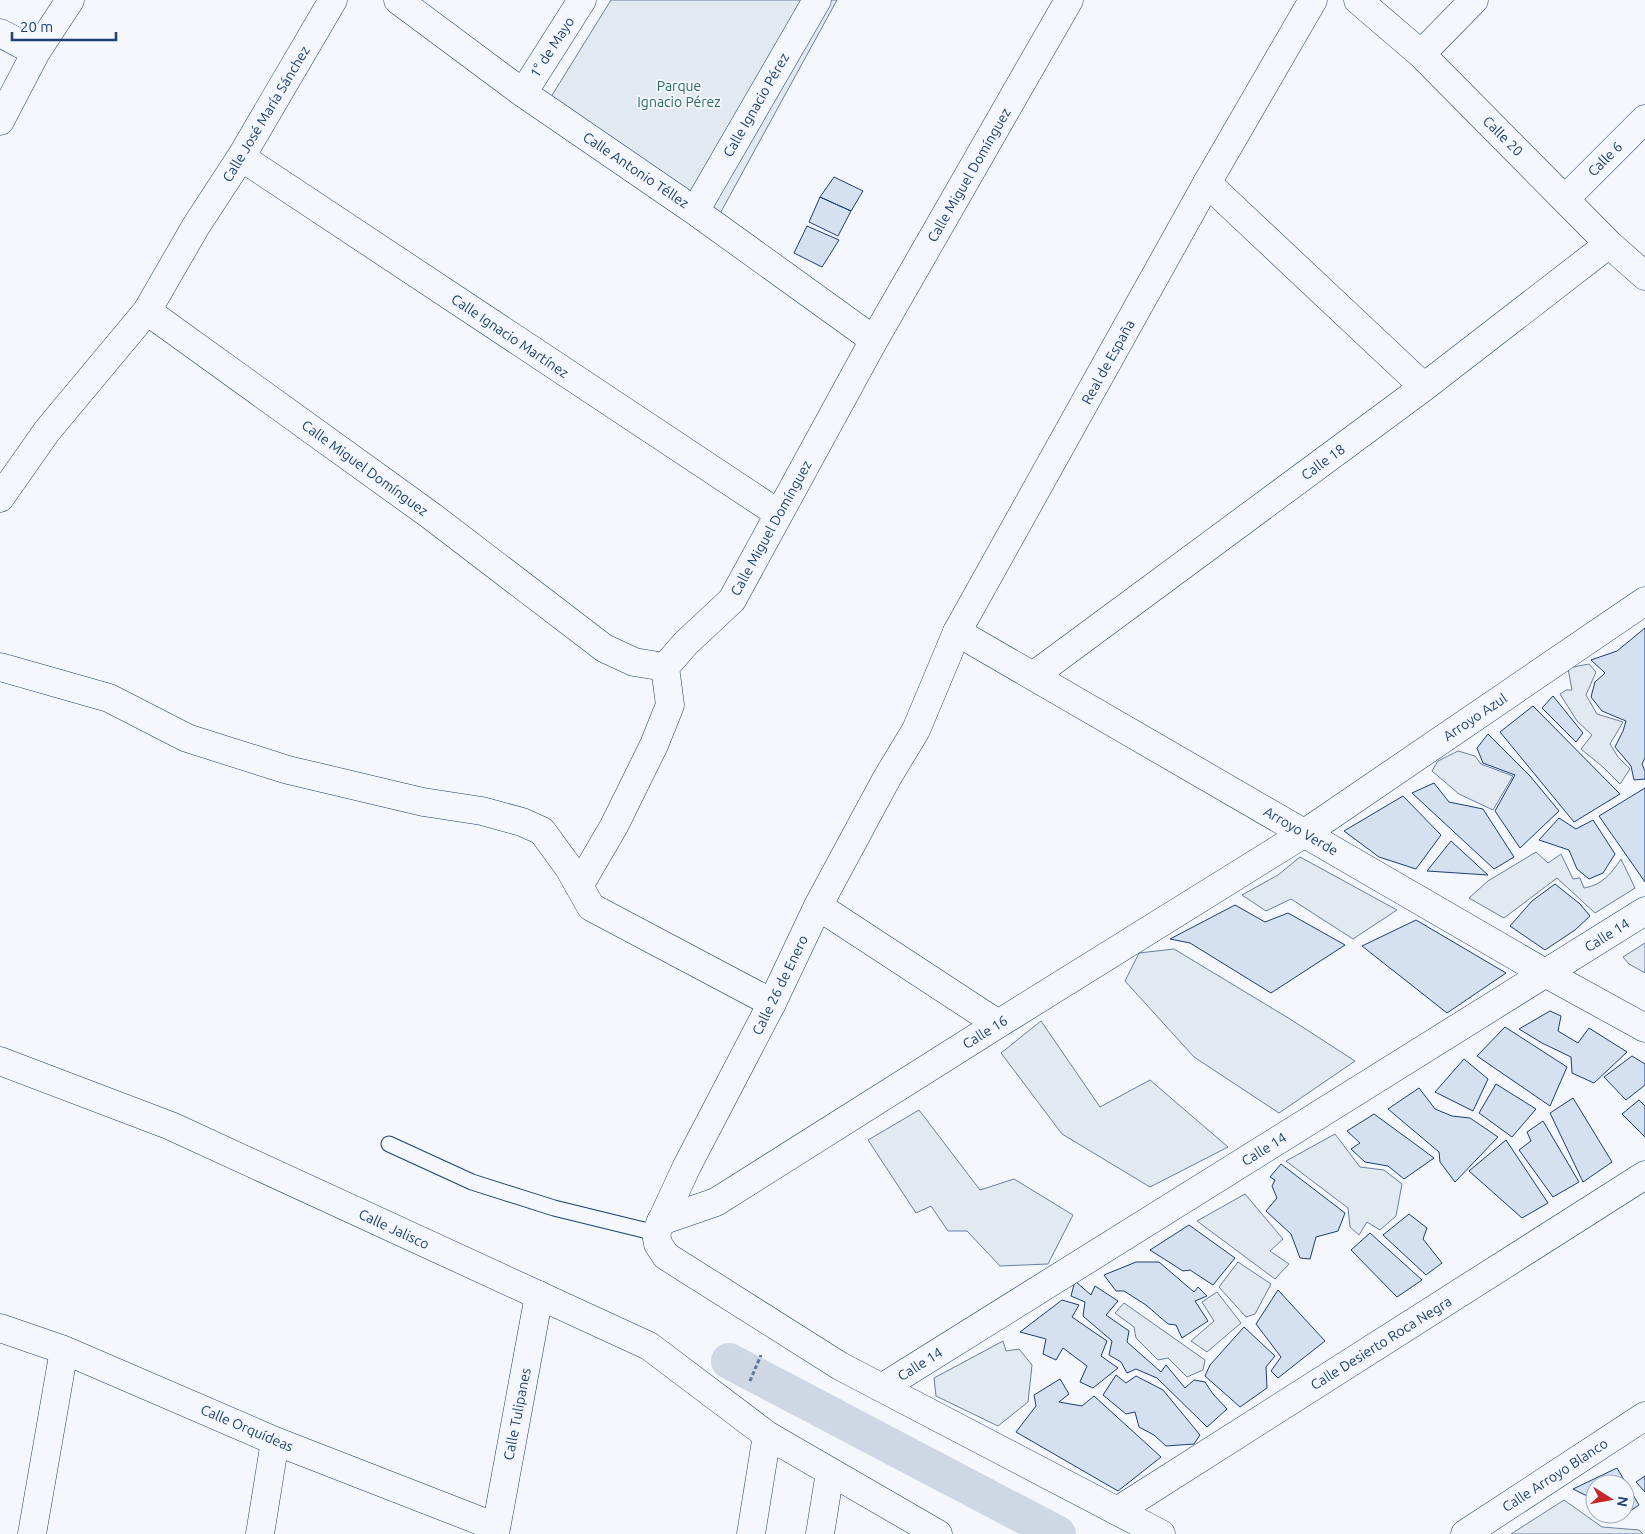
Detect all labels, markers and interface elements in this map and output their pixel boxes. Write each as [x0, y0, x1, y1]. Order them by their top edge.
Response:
scale bar [12, 10, 116, 42]
street label: 1° de Mayo [526, 14, 578, 80]
text: 20 m [20, 18, 53, 35]
street label: Calle José María Sánchez [219, 43, 313, 185]
street label: Calle Ignacio Pérez [720, 50, 792, 160]
park label: Parque Ignacio Pérez [637, 78, 721, 110]
street label: Calle Miguel Domínguez [924, 105, 1014, 245]
street label: Calle 20 [1480, 113, 1526, 159]
street label: Calle Antonio Téllez [580, 129, 692, 211]
street label: Calle 6 [1585, 138, 1626, 179]
street label: Calle Ignacio Martínez [448, 291, 572, 381]
street label: Real de España [1078, 317, 1138, 407]
street label: Calle Miguel Domínguez [299, 417, 431, 519]
street label: Calle 18 [1298, 441, 1348, 483]
street label: Calle Miguel Domínguez [727, 458, 815, 598]
street label: Arroyo Azul [1440, 690, 1510, 744]
street label: Arroyo Verde [1261, 803, 1341, 859]
street label: Calle 14 [1582, 915, 1632, 955]
street label: Calle 26 de Enero [749, 932, 811, 1038]
street label: Calle 16 [960, 1012, 1010, 1052]
street label: Calle 14 [1239, 1129, 1289, 1169]
street label: Calle Jalisco [356, 1206, 432, 1252]
street label: Calle Desierto Roca Negra [1308, 1293, 1454, 1393]
street label: Calle 14 [895, 1344, 945, 1384]
street label: Calle Tulipanes [500, 1366, 534, 1462]
street label: Calle Orquídeas [198, 1401, 296, 1455]
street label: Calle Arroyo Blanco [1499, 1435, 1611, 1515]
north arrow [1585, 1474, 1635, 1524]
text: N [1614, 1495, 1632, 1508]

